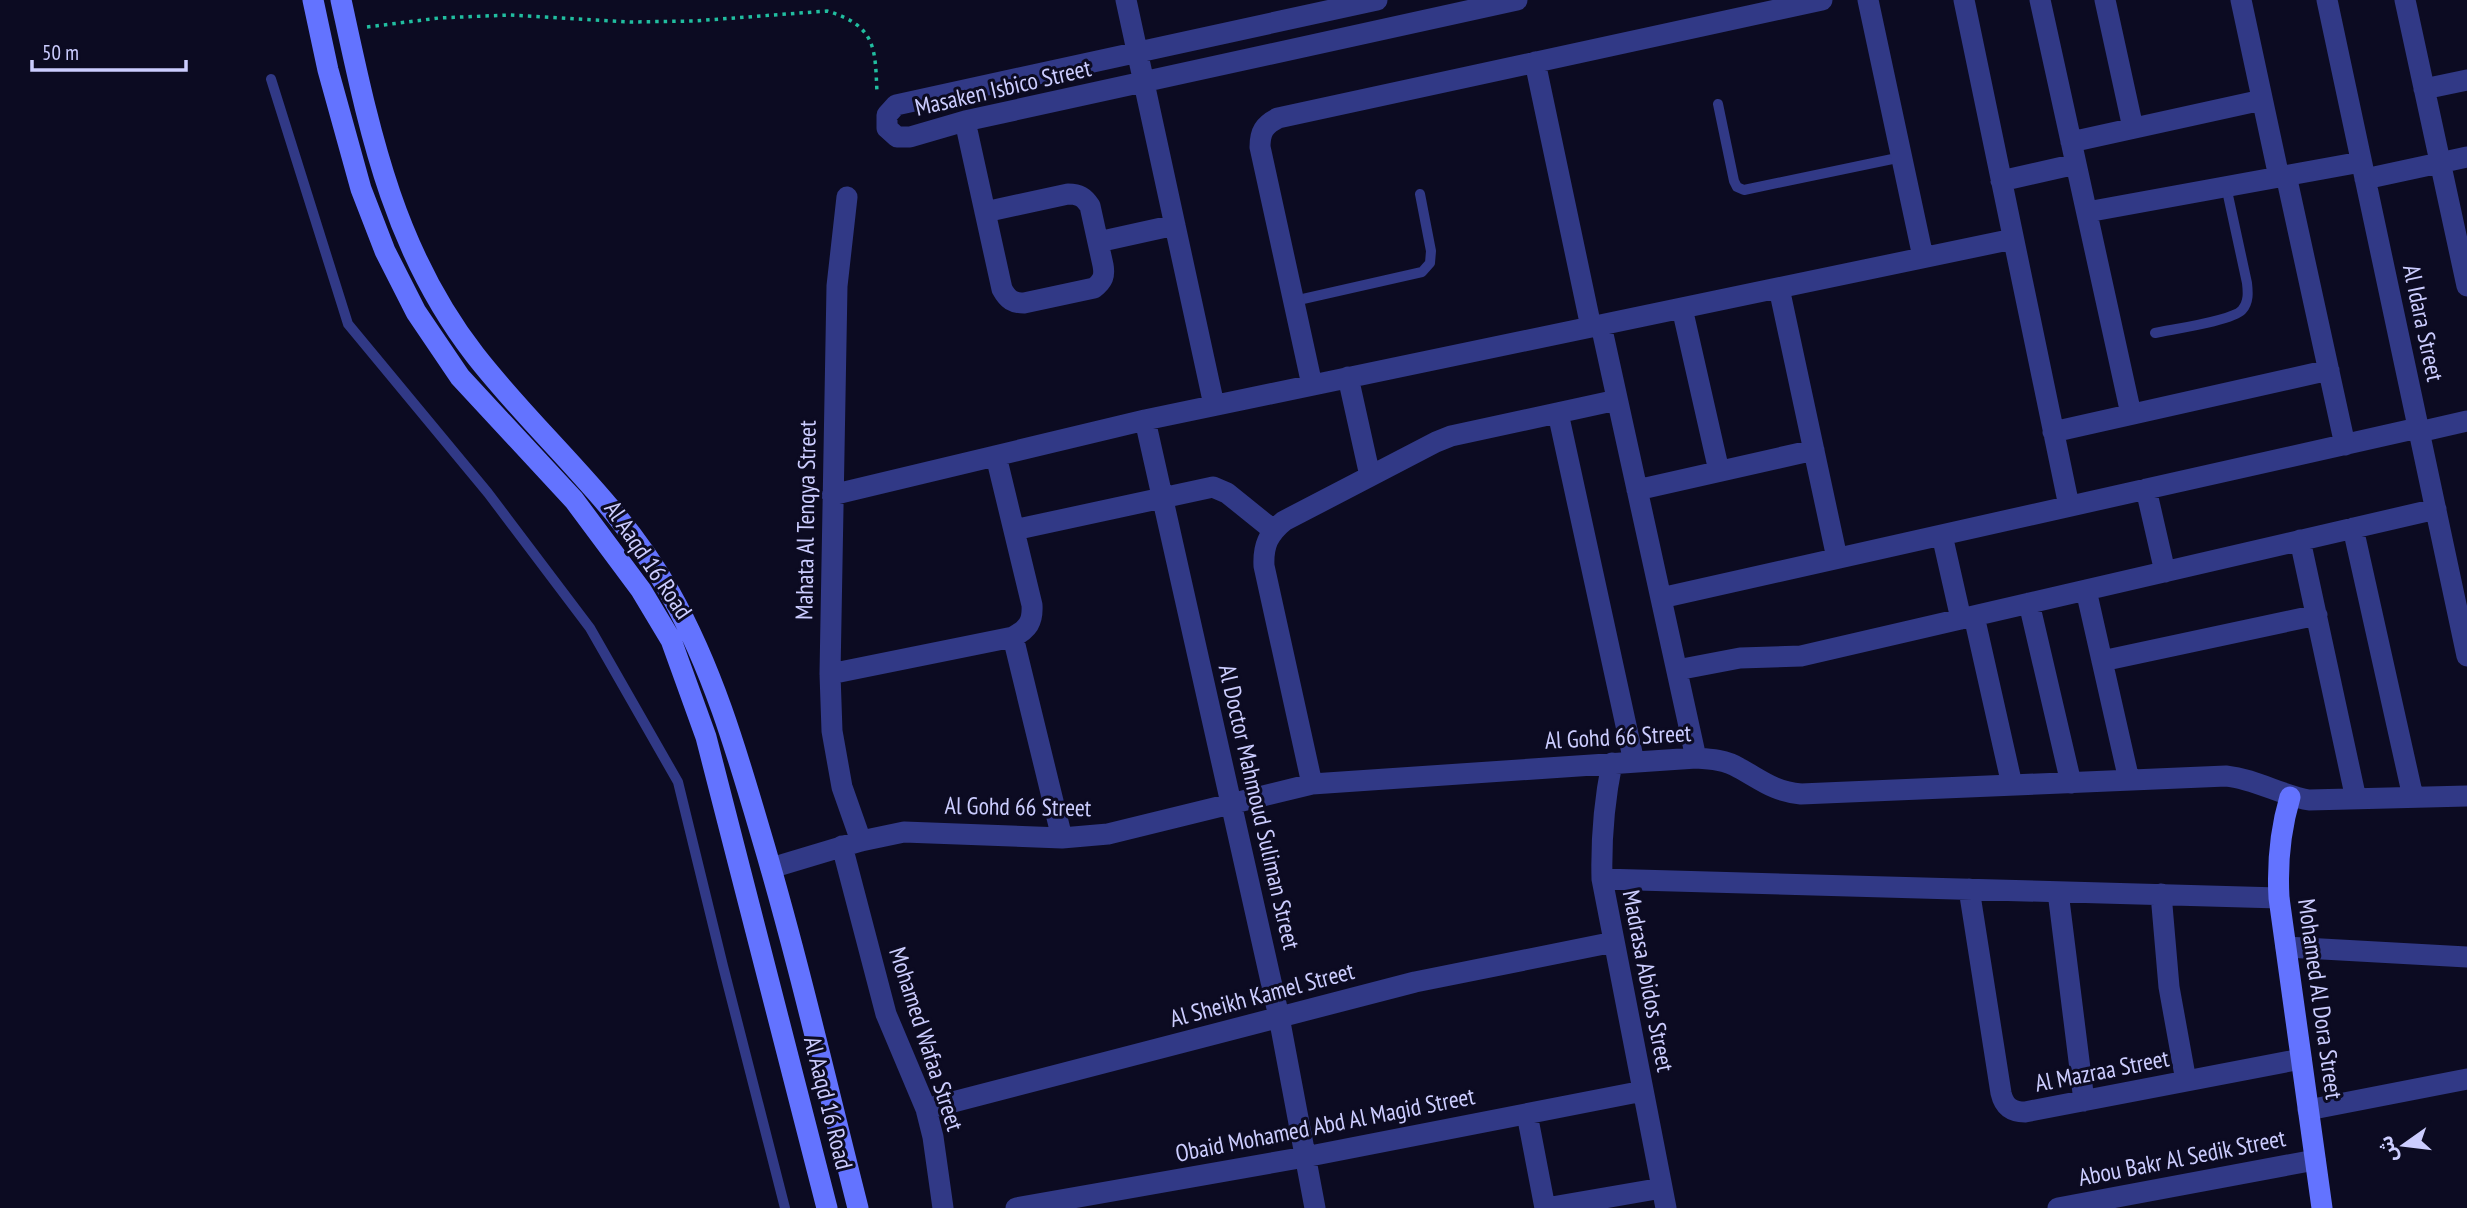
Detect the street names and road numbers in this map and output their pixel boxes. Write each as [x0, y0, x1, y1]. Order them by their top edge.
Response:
street label: Masaken Isbico Street [912, 52, 1094, 123]
street label: Al Idara Street [2396, 262, 2451, 384]
street label: Mahata Al Tenqya Street [788, 420, 823, 620]
street label: Al Aaqd 16 Road [598, 495, 699, 625]
street label: Al Doctor Mahmoud Suliman Street [1212, 661, 1307, 953]
street label: Al Gohd 66 Street [1544, 717, 1692, 756]
street label: Al Gohd 66 Street [944, 790, 1092, 823]
street label: Madrasa Abidos Street [1616, 888, 1681, 1075]
street label: Mohamed Al Dora Street [2291, 897, 2350, 1102]
street label: Mohamed Wafaa Street [882, 943, 971, 1135]
street label: Al Sheikh Kamel Street [1166, 955, 1358, 1034]
street label: Al Aaqd 16 Road [797, 1033, 860, 1173]
street label: Al Mazraa Street [2032, 1042, 2172, 1099]
street label: Obaid Mohamed Abd Al Magid Street [1173, 1080, 1478, 1169]
street label: Abou Bakr Al Sedik Street [2076, 1122, 2288, 1193]

